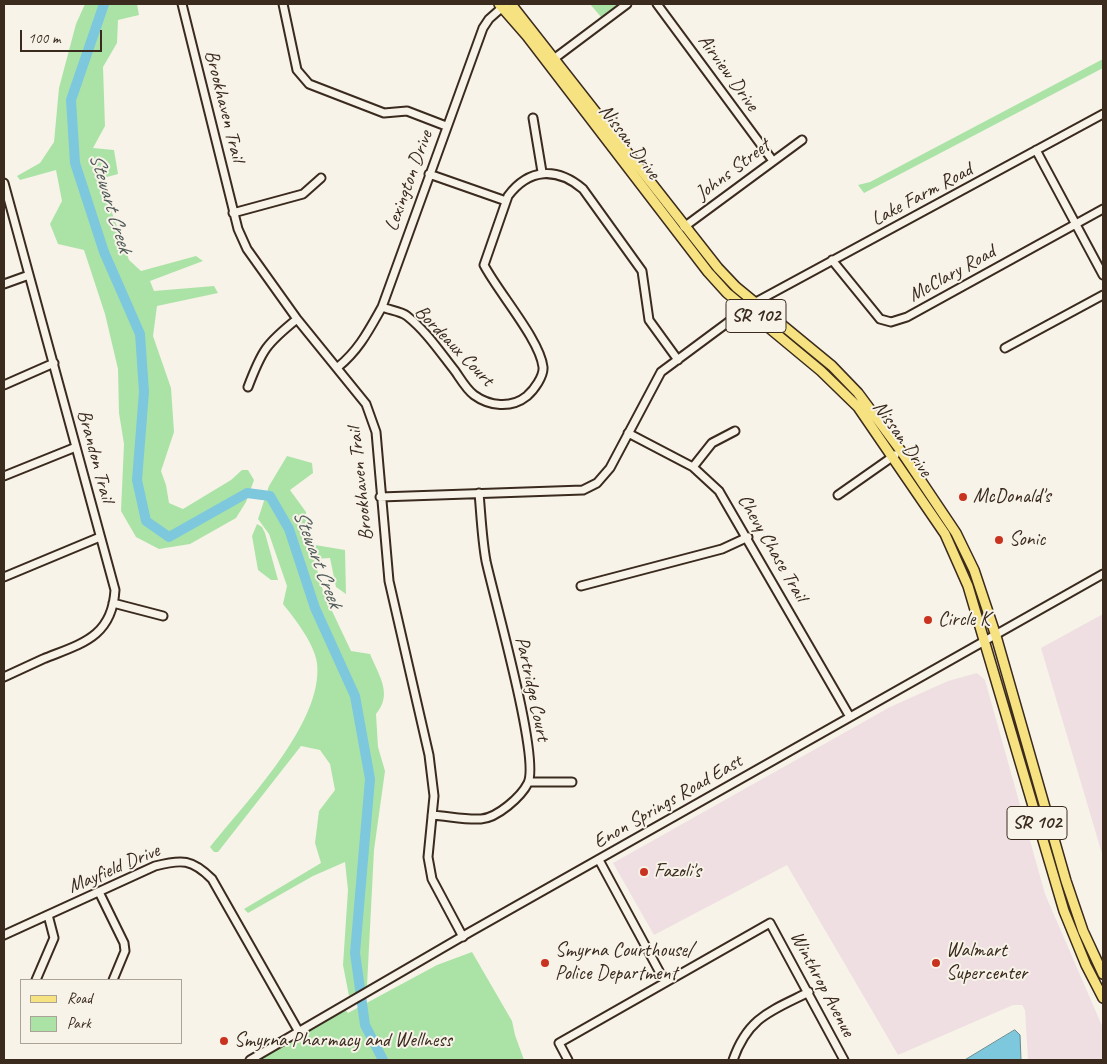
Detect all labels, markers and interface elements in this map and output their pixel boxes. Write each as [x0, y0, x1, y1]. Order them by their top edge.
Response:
scale bar [22, 20, 105, 52]
text: 100 m [28, 29, 60, 48]
street label: Airview Drive [692, 30, 764, 116]
street label: Brookhaven Trail [199, 48, 249, 164]
street label: Nissan Drive [593, 100, 665, 184]
street label: Lexington Drive [380, 127, 438, 235]
street label: Johns Street [691, 134, 775, 206]
water label: Stewart Creek [83, 151, 137, 255]
street label: Lake Farm Road [867, 158, 977, 232]
street label: McClary Road [904, 240, 1000, 308]
street label: Bordeaux Court [409, 300, 499, 392]
road number: SR 102 [726, 300, 786, 332]
street label: Nissan Drive [867, 396, 937, 482]
street label: Brandon Trail [71, 407, 119, 505]
street label: Brookhaven Trail [343, 426, 379, 542]
place label: McDonald's [973, 485, 1051, 509]
street label: Chevy Chase Trail [732, 490, 812, 606]
marker: McDonald's [957, 491, 969, 503]
water label: Stewart Creek [287, 507, 347, 611]
place label: Sonic [1009, 528, 1045, 552]
marker: Sonic [993, 534, 1005, 546]
place label: Circle K [938, 608, 990, 632]
marker: Circle K [922, 614, 934, 626]
street label: Partridge Court [509, 635, 555, 743]
street label: Enon Springs Road East [589, 750, 747, 854]
road number: SR 102 [1007, 806, 1067, 840]
street label: Mayfield Drive [65, 839, 163, 899]
place label: Fazoli's [654, 860, 701, 884]
marker: Fazoli's [638, 866, 650, 878]
street label: Winthrop Avenue [784, 927, 860, 1041]
place label: Smyrna Courthouse/ Police Department [555, 939, 694, 986]
place label: Walmart Supercenter [946, 939, 1027, 986]
marker: Smyrna Courthouse/ Police Department [539, 957, 551, 969]
marker: Walmart Supercenter [930, 957, 942, 969]
legend [20, 979, 182, 1044]
text: Road [67, 989, 92, 1008]
text: Park [67, 1014, 91, 1033]
place label: Smyrna Pharmacy and Wellness [234, 1029, 452, 1053]
marker: Smyrna Pharmacy and Wellness [218, 1035, 230, 1047]

